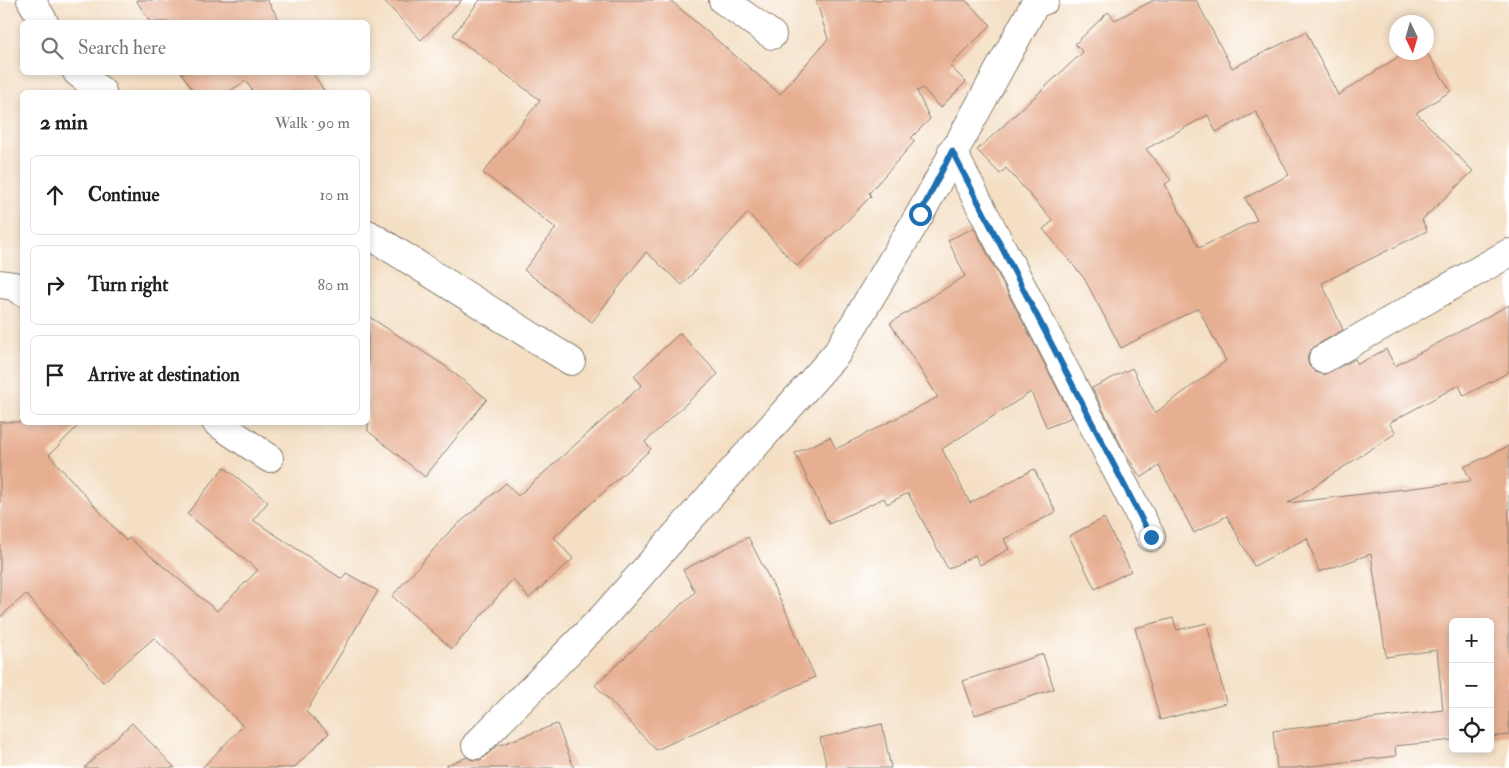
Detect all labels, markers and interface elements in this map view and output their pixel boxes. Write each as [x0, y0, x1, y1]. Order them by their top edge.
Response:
north arrow [1389, 15, 1434, 60]
search box [20, 20, 370, 75]
icon: search [38, 34, 66, 62]
text: Search here [78, 36, 166, 60]
text: 2 min [40, 109, 88, 136]
text: Walk · 90 m [275, 113, 350, 133]
icon: ahead [41, 181, 69, 209]
text: Continue [88, 183, 159, 207]
text: 10 m [319, 185, 349, 205]
route start [909, 203, 932, 226]
icon: right [41, 271, 69, 299]
text: Turn right [88, 273, 168, 297]
text: 80 m [318, 275, 349, 295]
icon: arrive [41, 361, 69, 389]
text: Arrive at destination [88, 363, 240, 387]
route end [1140, 526, 1163, 549]
map controls [1449, 618, 1494, 753]
button: + [1449, 618, 1494, 663]
button: − [1449, 663, 1494, 708]
button: locate [1449, 708, 1494, 753]

